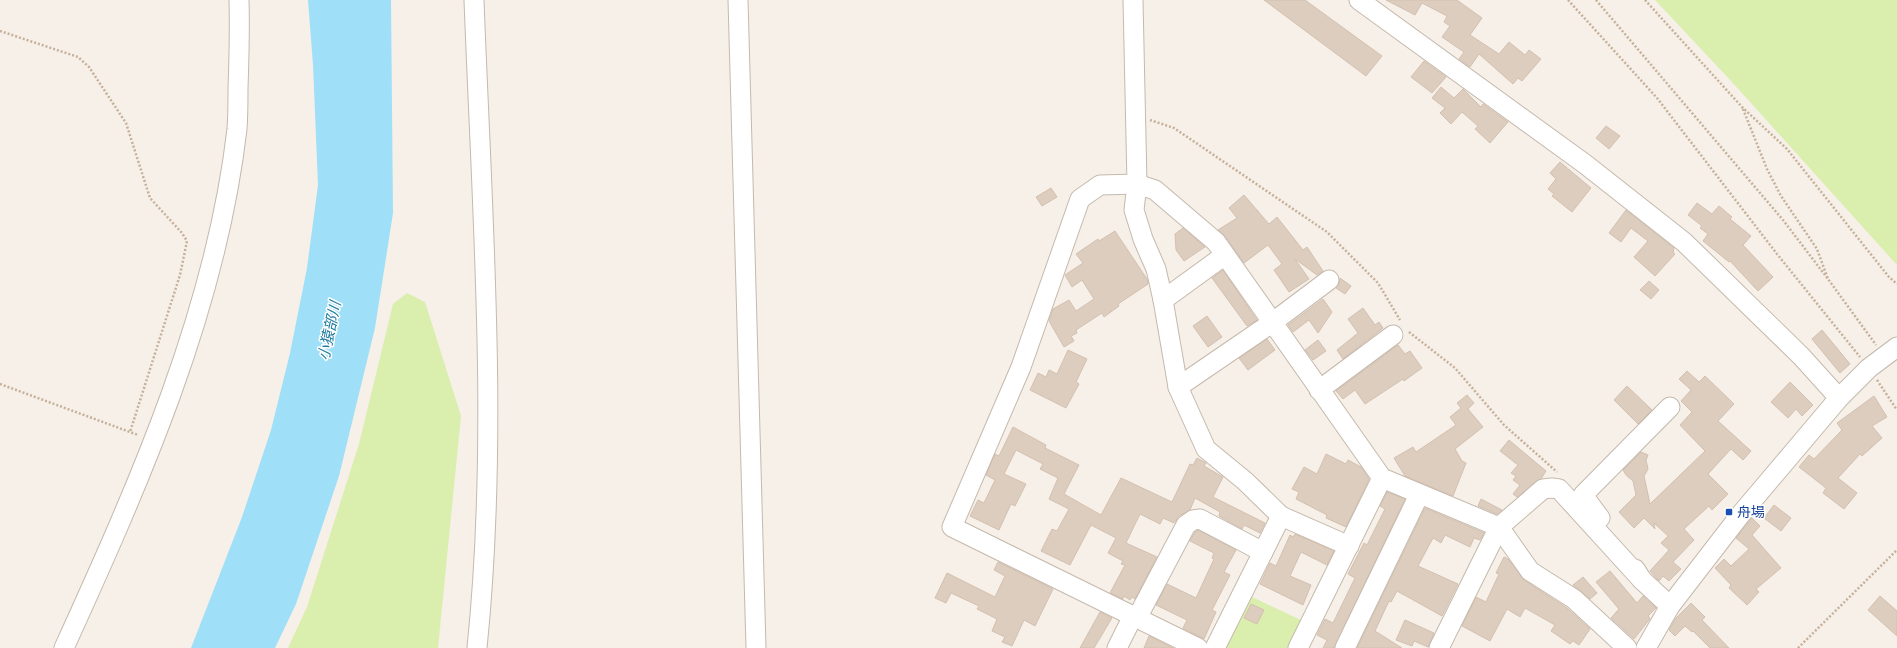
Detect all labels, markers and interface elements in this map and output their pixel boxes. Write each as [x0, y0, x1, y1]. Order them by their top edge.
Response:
water label: 小猿部川 [314, 298, 346, 362]
place label: 舟場 [1737, 504, 1765, 521]
marker: 舟場 [1724, 507, 1734, 517]

